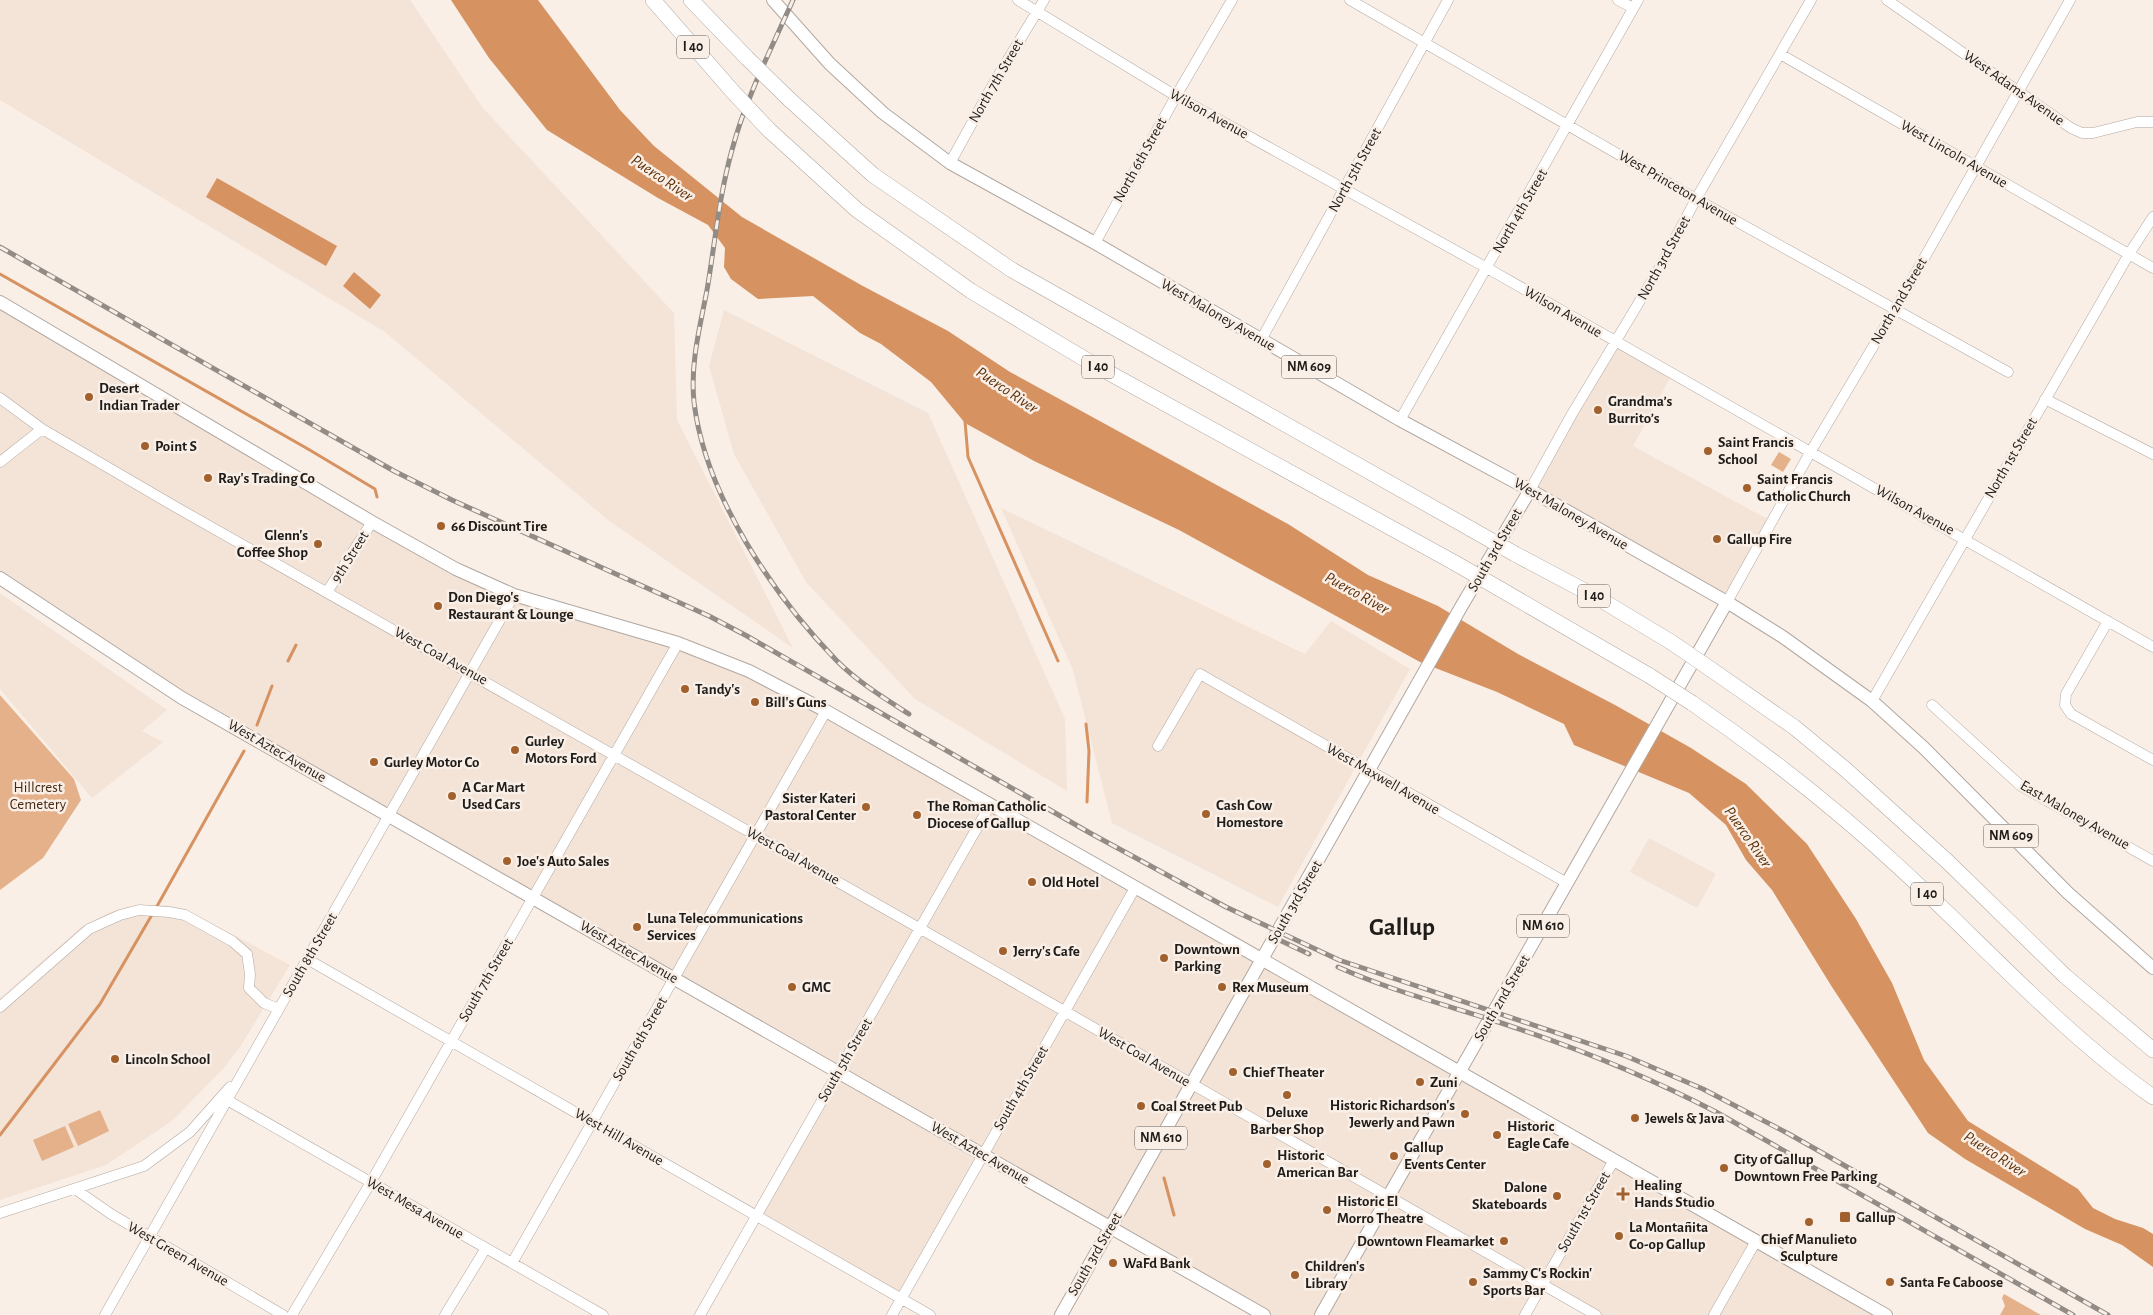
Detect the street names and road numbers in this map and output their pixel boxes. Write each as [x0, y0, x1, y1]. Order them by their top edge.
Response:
road number: I 40 [677, 36, 709, 58]
street label: North 7th Street [966, 36, 1026, 125]
street label: West Adams Avenue [1961, 48, 2067, 128]
street label: Wilson Avenue [1167, 86, 1251, 142]
street label: North 6th Street [1111, 115, 1170, 205]
street label: West Lincoln Avenue [1898, 117, 2010, 191]
street label: North 5th Street [1326, 125, 1384, 215]
street label: West Princeton Avenue [1616, 148, 1740, 228]
street label: North 4th Street [1490, 166, 1550, 256]
street label: North 3rd Street [1635, 213, 1693, 303]
street label: North 2nd Street [1868, 255, 1930, 347]
street label: West Maloney Avenue [1158, 276, 1278, 354]
street label: Wilson Avenue [1521, 284, 1605, 340]
road number: I 40 [1082, 356, 1114, 378]
road number: NM 609 [1282, 356, 1336, 378]
street label: North 1st Street [1982, 415, 2040, 501]
street label: West Maloney Avenue [1511, 475, 1631, 553]
street label: Wilson Avenue [1873, 482, 1957, 538]
street label: South 3rd Street [1465, 506, 1525, 594]
street label: 9th Street [328, 528, 372, 585]
road number: I 40 [1578, 584, 1610, 608]
street label: West Coal Avenue [392, 624, 490, 688]
street label: West Aztec Avenue [225, 717, 329, 785]
street label: West Maxwell Avenue [1324, 740, 1442, 818]
street label: East Maloney Avenue [2018, 778, 2132, 852]
street label: West Coal Avenue [744, 824, 842, 888]
road number: NM 609 [1984, 824, 2038, 848]
street label: South 3rd Street [1265, 858, 1325, 946]
road number: I 40 [1911, 882, 1943, 906]
street label: South 8th Street [280, 910, 340, 1000]
road number: NM 610 [1517, 914, 1569, 938]
street label: West Aztec Avenue [577, 918, 681, 986]
street label: South 7th Street [456, 936, 516, 1024]
street label: South 2nd Street [1471, 952, 1533, 1044]
street label: South 6th Street [610, 994, 670, 1084]
street label: South 5th Street [815, 1016, 875, 1104]
street label: West Coal Avenue [1095, 1024, 1193, 1090]
street label: South 4th Street [991, 1043, 1051, 1133]
street label: West Hill Avenue [572, 1106, 666, 1169]
street label: West Aztec Avenue [928, 1119, 1032, 1187]
road number: NM 610 [1135, 1126, 1187, 1150]
street label: South 1st Street [1555, 1169, 1613, 1255]
street label: West Mesa Avenue [364, 1174, 466, 1242]
street label: South 3rd Street [1065, 1210, 1125, 1298]
street label: West Green Avenue [125, 1219, 231, 1289]

